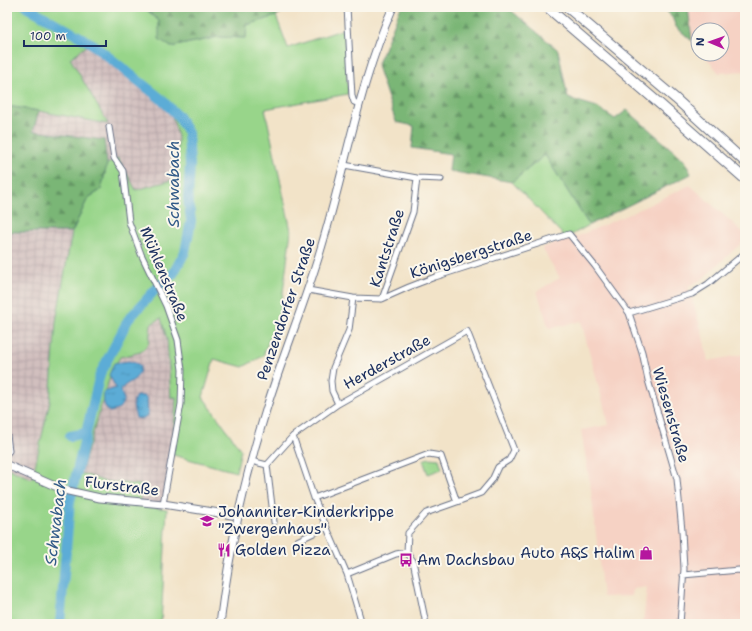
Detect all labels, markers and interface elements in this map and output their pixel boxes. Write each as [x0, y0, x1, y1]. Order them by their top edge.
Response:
scale bar [24, 22, 106, 48]
north arrow [690, 22, 730, 62]
text: 100 m [30, 28, 66, 44]
text: N [693, 37, 708, 46]
water label: Schwabach [163, 140, 184, 228]
street label: Kantstraße [365, 206, 409, 290]
street label: Mühlenstraße [135, 224, 193, 324]
street label: Königsbergstraße [407, 225, 535, 283]
street label: Penzendorfer Straße [252, 235, 320, 383]
street label: Herderstraße [340, 330, 434, 394]
street label: Wiesenstraße [648, 365, 694, 465]
street label: Flurstraße [84, 472, 160, 500]
water label: Schwabach [40, 478, 71, 567]
place label: Johanniter-Kinderkrippe "Zwergenhaus" [218, 502, 394, 539]
school or university icon: Johanniter-Kinderkrippe "Zwergenhaus" [199, 513, 215, 529]
place label: Golden Pizza [235, 540, 331, 560]
restaurant icon: Golden Pizza [216, 542, 232, 558]
place label: Auto A&S Halim [520, 543, 635, 563]
shop icon: Auto A&S Halim [638, 545, 654, 561]
place label: Am Dachsbau [417, 550, 515, 570]
bus stop icon: Am Dachsbau [398, 552, 414, 568]

